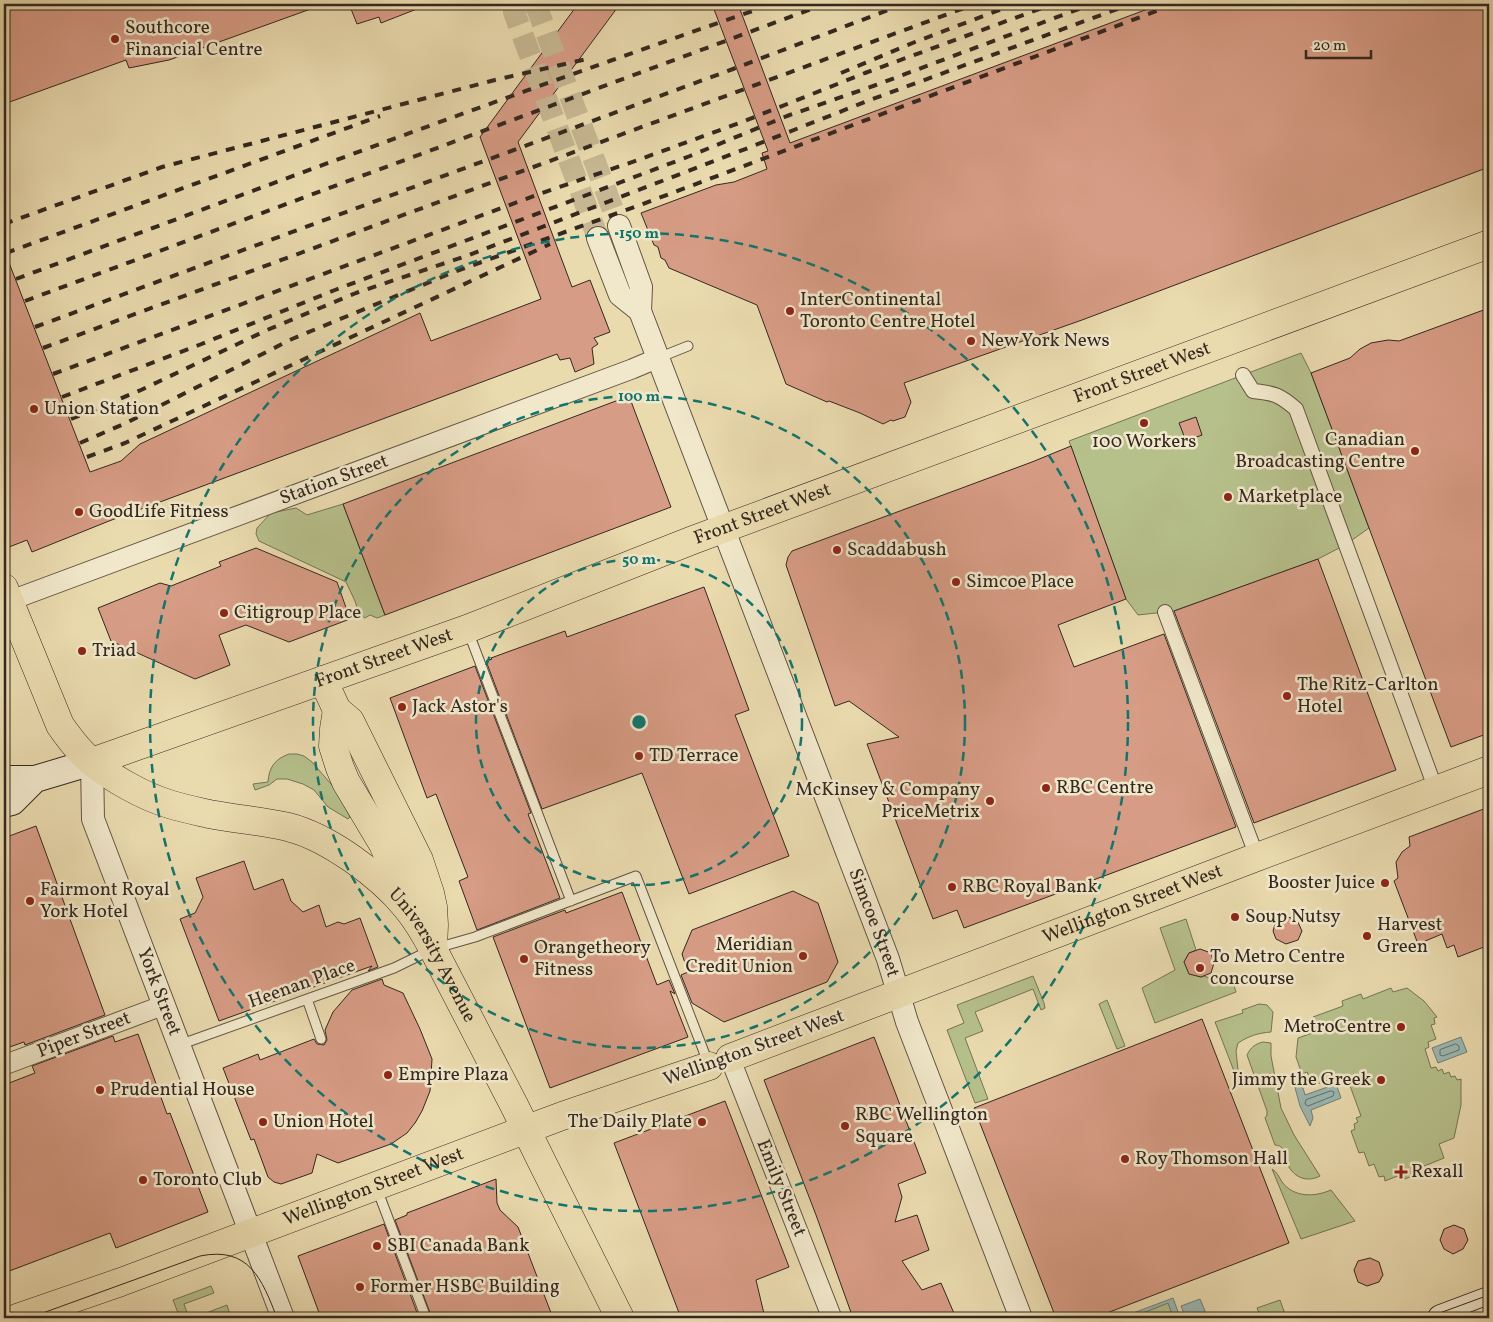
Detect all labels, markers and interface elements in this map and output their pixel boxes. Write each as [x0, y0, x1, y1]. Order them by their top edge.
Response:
place label: Southcore Financial Centre [125, 15, 263, 63]
scale bar [1306, 28, 1370, 60]
marker: Southcore Financial Centre [109, 33, 121, 45]
text: 20 m [1313, 36, 1346, 57]
text: 150 m [619, 224, 659, 245]
place label: InterContinental Toronto Centre Hotel [800, 287, 976, 335]
marker: InterContinental Toronto Centre Hotel [784, 305, 796, 317]
place label: New York News [981, 328, 1110, 354]
marker: New York News [965, 335, 977, 347]
street label: Front Street West [1070, 335, 1215, 410]
text: 100 m [618, 387, 661, 408]
place label: Union Station [44, 396, 159, 422]
marker: Union Station [28, 403, 40, 415]
marker: 100 Workers [1138, 417, 1150, 429]
place label: Canadian Broadcasting Centre [1235, 427, 1405, 475]
place label: 100 Workers [1092, 429, 1196, 455]
marker: Canadian Broadcasting Centre [1409, 445, 1421, 457]
street label: Station Street [276, 448, 392, 512]
street label: Front Street West [690, 477, 835, 551]
place label: Marketplace [1238, 484, 1342, 510]
marker: Marketplace [1222, 491, 1234, 503]
place label: GoodLife Fitness [89, 499, 229, 525]
marker: GoodLife Fitness [73, 506, 85, 518]
place label: Scaddabush [847, 537, 947, 563]
marker: Scaddabush [831, 544, 843, 556]
text: 50 m [622, 550, 656, 571]
place label: Simcoe Place [966, 569, 1074, 595]
marker: Simcoe Place [950, 576, 962, 588]
place label: Citigroup Place [234, 600, 361, 626]
marker: Citigroup Place [218, 607, 230, 619]
street label: Front Street West [312, 622, 457, 695]
place label: Triad [92, 638, 136, 664]
marker: Triad [76, 645, 88, 657]
place label: The Ritz-Carlton Hotel [1297, 672, 1439, 720]
marker: The Ritz-Carlton Hotel [1281, 690, 1293, 702]
place label: Jack Astor's [412, 694, 508, 720]
marker: Jack Astor's [396, 701, 408, 713]
centre of rings [630, 713, 648, 731]
place label: TD Terrace [649, 743, 738, 769]
marker: TD Terrace [633, 750, 645, 762]
place label: RBC Centre [1056, 775, 1153, 801]
place label: McKinsey & Company PriceMetrix [795, 777, 980, 825]
marker: RBC Centre [1040, 782, 1052, 794]
marker: McKinsey & Company PriceMetrix [984, 795, 996, 807]
street label: Wellington Street West [1039, 858, 1227, 951]
street label: Simcoe Street [842, 865, 906, 981]
place label: Booster Juice [1267, 870, 1375, 896]
place label: RBC Royal Bank [962, 874, 1098, 900]
place label: Fairmont Royal York Hotel [40, 877, 170, 925]
marker: Booster Juice [1379, 877, 1391, 889]
marker: RBC Royal Bank [946, 881, 958, 893]
street label: University Avenue [382, 882, 482, 1027]
marker: Fairmont Royal York Hotel [24, 895, 36, 907]
place label: Soup Nutsy [1245, 904, 1341, 930]
marker: Soup Nutsy [1229, 911, 1241, 923]
place label: Harvest Green [1377, 912, 1443, 960]
marker: Harvest Green [1361, 930, 1373, 942]
place label: Meridian Credit Union [685, 932, 793, 980]
place label: Orangetheory Fitness [534, 935, 651, 983]
street label: York Street [130, 944, 188, 1040]
place label: To Metro Centre concourse [1210, 944, 1345, 992]
marker: Meridian Credit Union [797, 950, 809, 962]
street label: Heenan Place [245, 953, 359, 1015]
marker: Orangetheory Fitness [518, 953, 530, 965]
marker: To Metro Centre concourse [1194, 962, 1206, 974]
street label: Wellington Street West [660, 1003, 848, 1093]
street label: Piper Street [33, 1005, 135, 1065]
place label: MetroCentre [1284, 1014, 1391, 1040]
marker: MetroCentre [1395, 1021, 1407, 1033]
place label: Empire Plaza [398, 1062, 509, 1088]
place label: Jimmy the Greek [1232, 1067, 1371, 1093]
marker: Empire Plaza [382, 1069, 394, 1081]
marker: Jimmy the Greek [1375, 1074, 1387, 1086]
place label: Prudential House [110, 1077, 254, 1103]
marker: Prudential House [94, 1084, 106, 1096]
place label: RBC Wellington Square [855, 1102, 988, 1150]
place label: Union Hotel [273, 1109, 374, 1135]
place label: The Daily Plate [568, 1109, 692, 1135]
marker: Union Hotel [257, 1116, 269, 1128]
marker: The Daily Plate [696, 1116, 708, 1128]
marker: RBC Wellington Square [839, 1120, 851, 1132]
street label: Emily Street [750, 1135, 812, 1241]
street label: Wellington Street West [280, 1141, 468, 1233]
place label: Roy Thomson Hall [1135, 1146, 1288, 1172]
marker: Roy Thomson Hall [1119, 1153, 1131, 1165]
place label: Rexall [1411, 1159, 1464, 1185]
marker: Rexall [1395, 1166, 1407, 1178]
place label: Toronto Club [153, 1167, 262, 1193]
marker: Toronto Club [137, 1174, 149, 1186]
place label: SBI Canada Bank [387, 1233, 530, 1259]
marker: SBI Canada Bank [371, 1240, 383, 1252]
place label: Former HSBC Building [370, 1274, 560, 1300]
marker: Former HSBC Building [354, 1281, 366, 1293]

